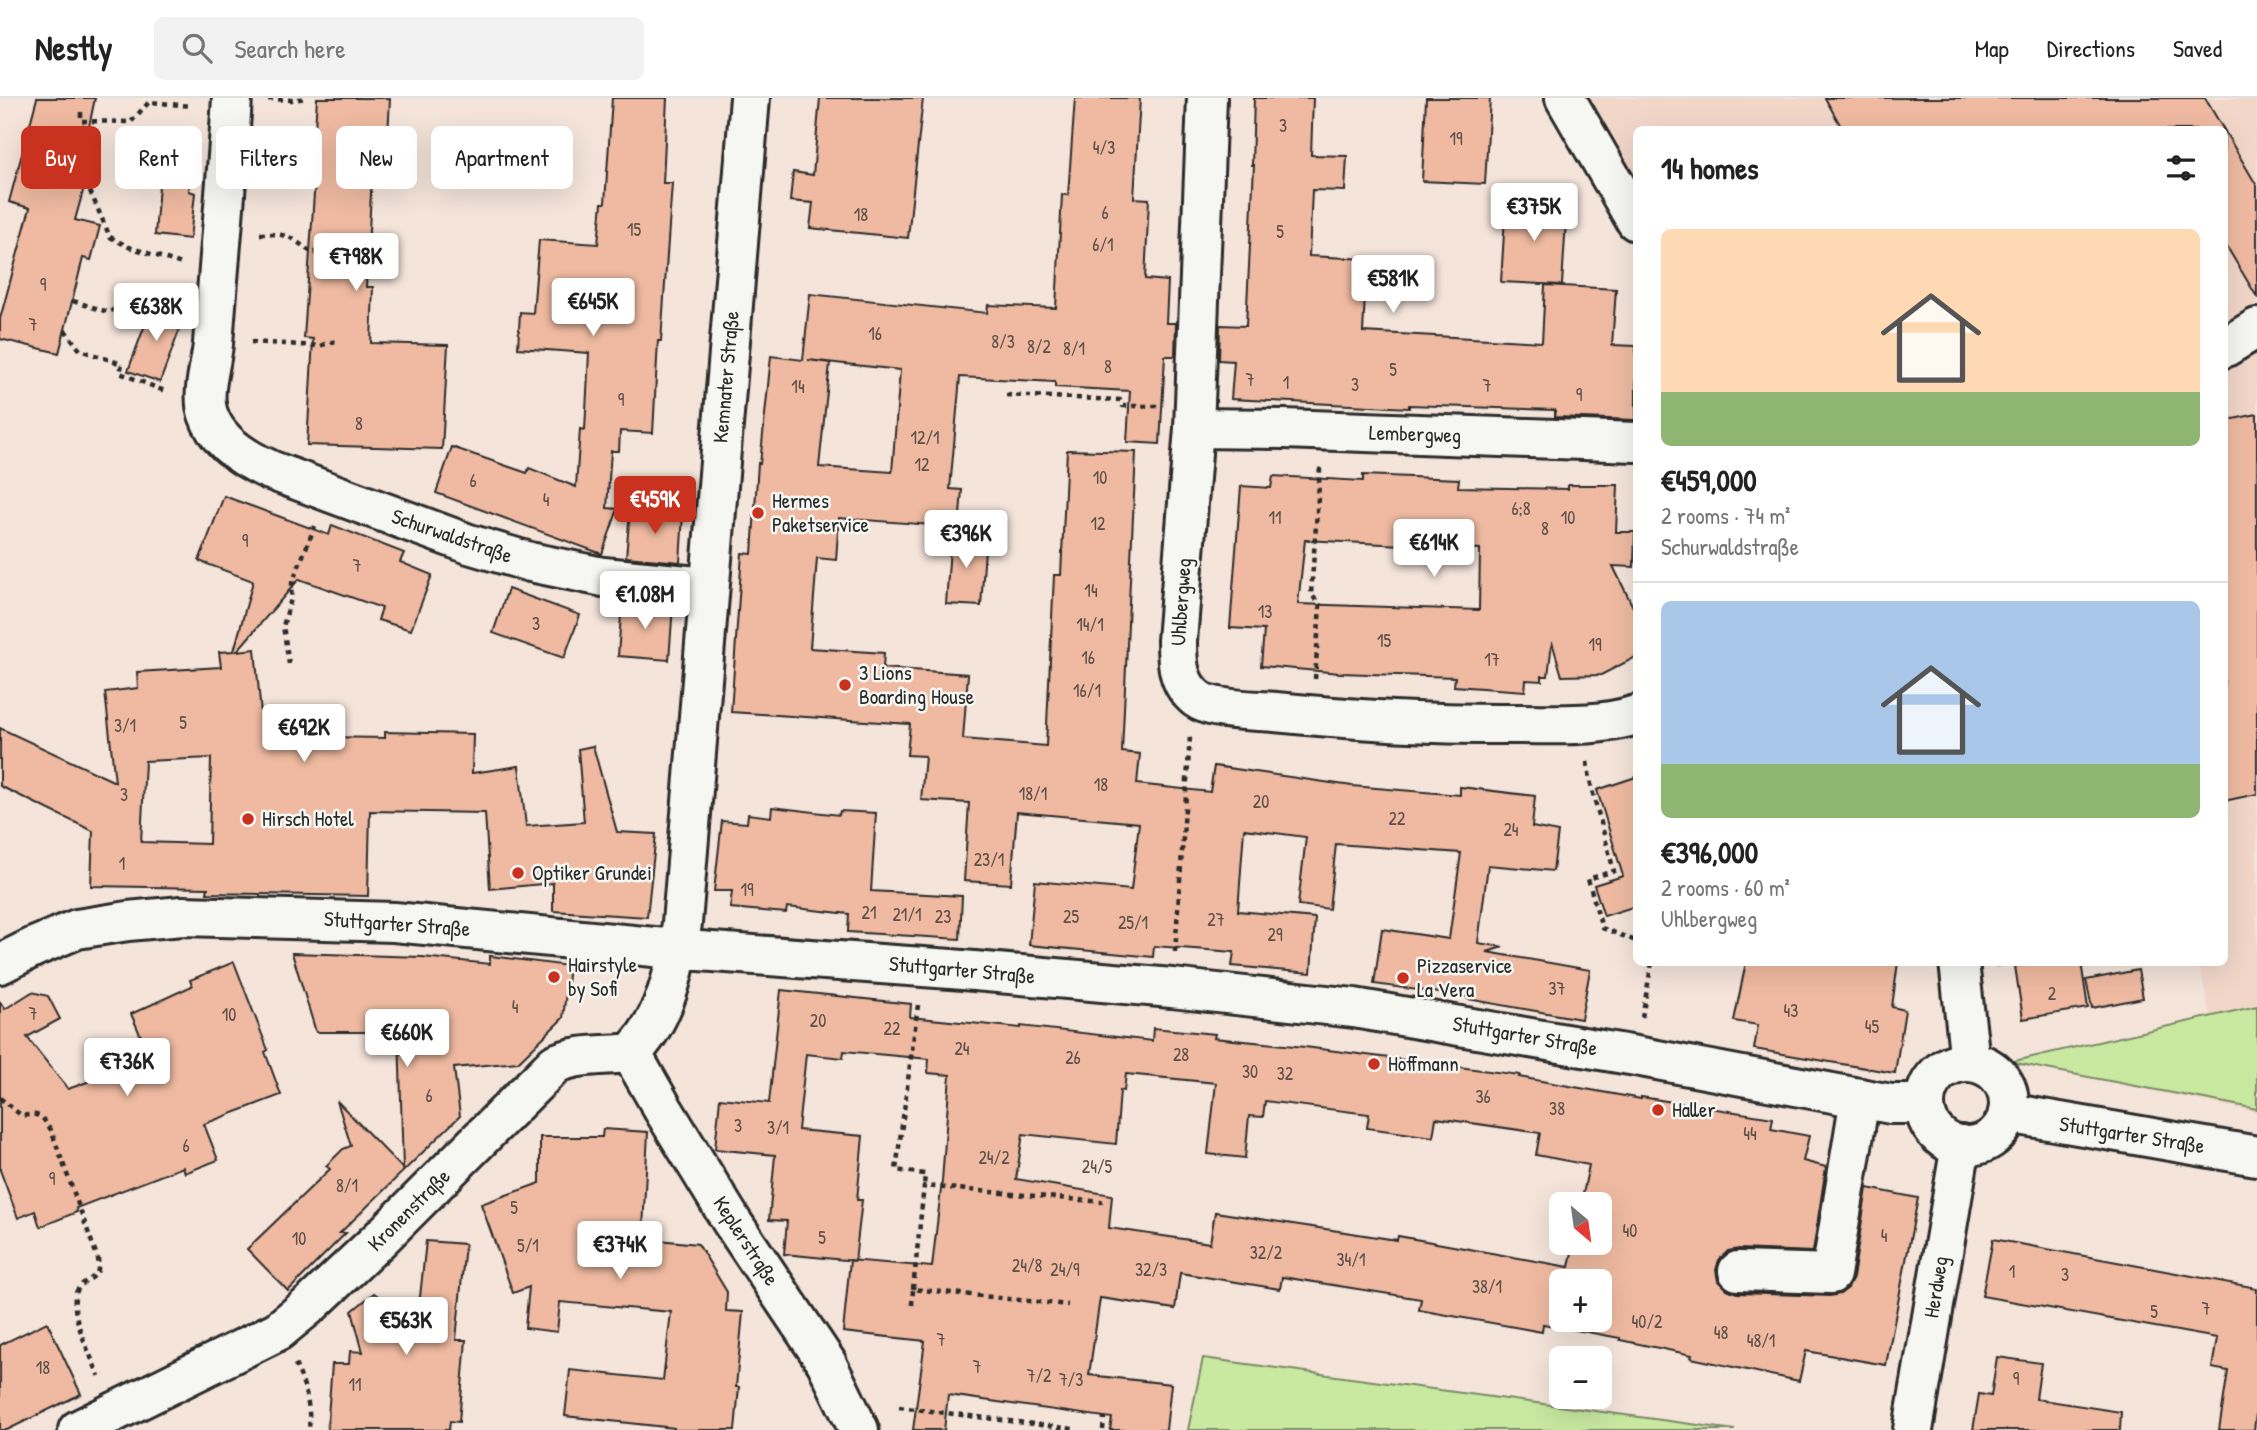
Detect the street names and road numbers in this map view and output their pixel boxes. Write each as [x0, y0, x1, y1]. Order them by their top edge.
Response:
street label: Kemnater Straße [705, 310, 746, 444]
street label: Lembergweg [1368, 417, 1462, 450]
street label: Schurwaldstraße [388, 501, 516, 570]
street label: Uhlbergweg [1163, 557, 1198, 647]
street label: Stuttgarter Straße [323, 904, 471, 943]
street label: Stuttgarter Straße [888, 949, 1036, 990]
street label: Stuttgarter Straße [1450, 1009, 1600, 1063]
street label: Stuttgarter Straße [2057, 1109, 2207, 1160]
street label: Kronenstraße [361, 1162, 456, 1257]
street label: Keplerstraße [707, 1190, 786, 1291]
street label: Herdweg [1916, 1254, 1955, 1320]

